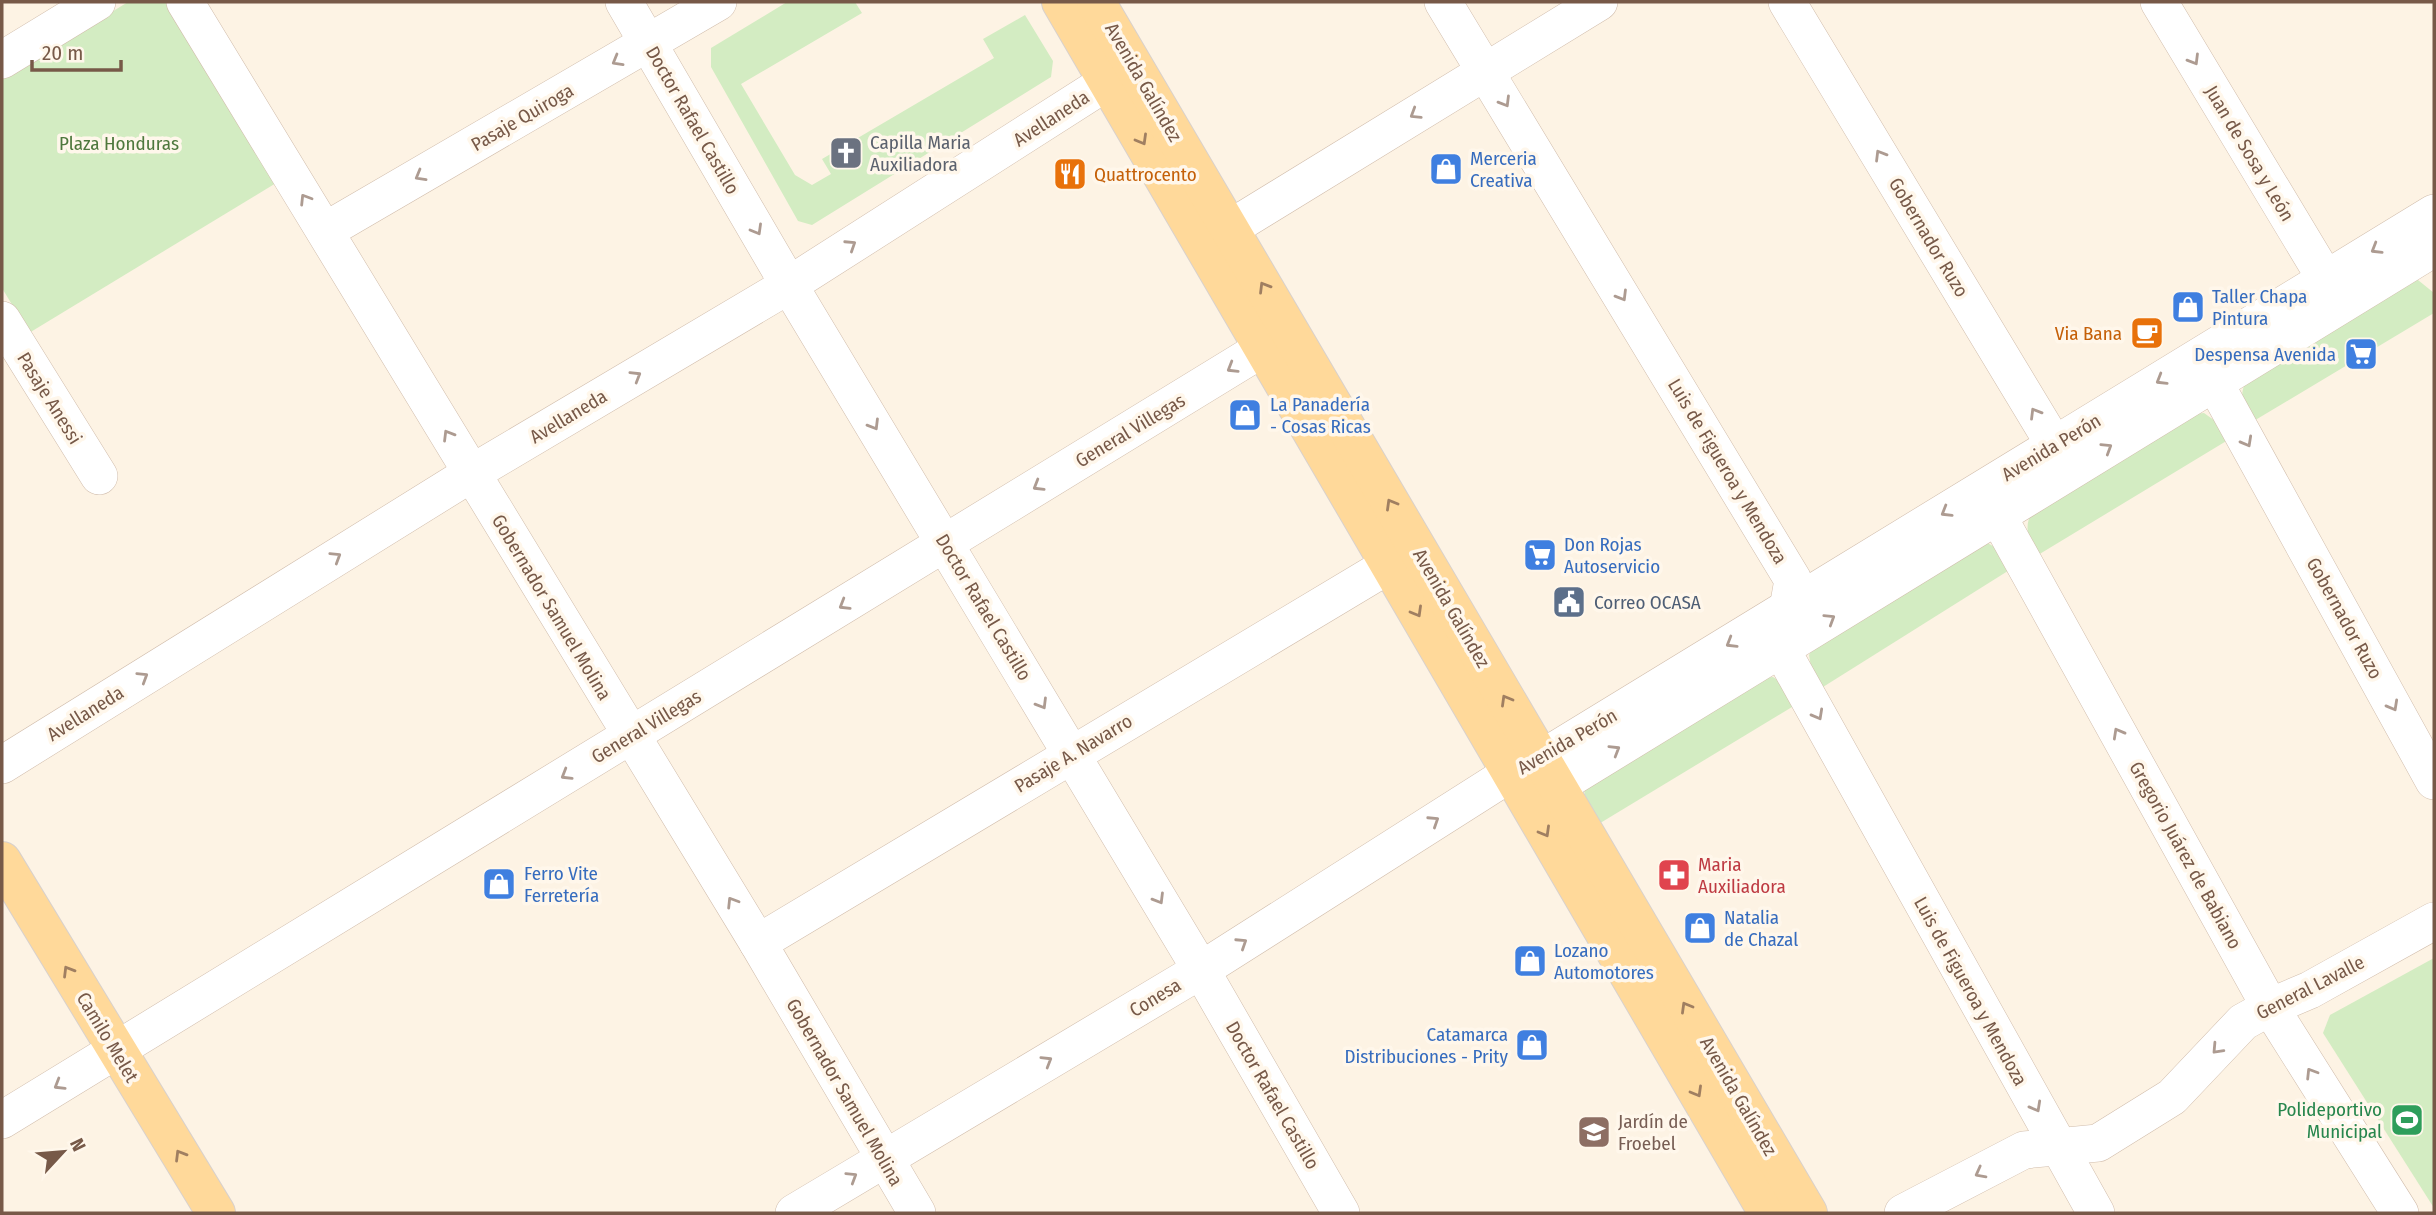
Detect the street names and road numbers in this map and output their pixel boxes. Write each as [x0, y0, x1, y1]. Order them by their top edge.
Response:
street label: Avenida Galíndez [1100, 19, 1187, 146]
street label: Doctor Rafael Castillo [641, 42, 744, 198]
street label: Pasaje Quiroga [467, 79, 578, 156]
street label: Juan de Sosa y León [2200, 81, 2299, 225]
street label: Avellaneda [1009, 85, 1094, 151]
street label: Gobernador Ruzo [1884, 173, 1973, 301]
street label: Pasaje Anessi [12, 348, 87, 448]
street label: Luis de Figueroa y Mendoza [1663, 374, 1792, 568]
street label: Avellaneda [526, 384, 611, 448]
street label: General Villegas [1071, 389, 1189, 472]
street label: Avenida Perón [1998, 409, 2105, 486]
street label: Gobernador Samuel Molina [487, 510, 616, 704]
street label: Doctor Rafael Castillo [931, 530, 1036, 685]
street label: Avenida Galíndez [1408, 545, 1495, 672]
street label: Gobernador Ruzo [2302, 554, 2387, 683]
street label: Avellaneda [43, 681, 128, 746]
street label: General Villegas [587, 685, 705, 768]
street label: Avenida Perón [1513, 704, 1621, 779]
street label: Pasaje A. Navarro [1010, 709, 1136, 798]
street label: Gregorio Juárez de Babiano [2124, 758, 2247, 953]
street label: Luis de Figueroa y Mendoza [1909, 893, 2032, 1090]
street label: General Lavalle [2252, 950, 2368, 1025]
street label: Conesa [1125, 973, 1185, 1022]
street label: Camilo Melet [72, 988, 144, 1087]
street label: Gobernador Samuel Molina [782, 995, 908, 1190]
street label: Doctor Rafael Castillo [1221, 1017, 1324, 1173]
street label: Avenida Galíndez [1695, 1033, 1782, 1160]

